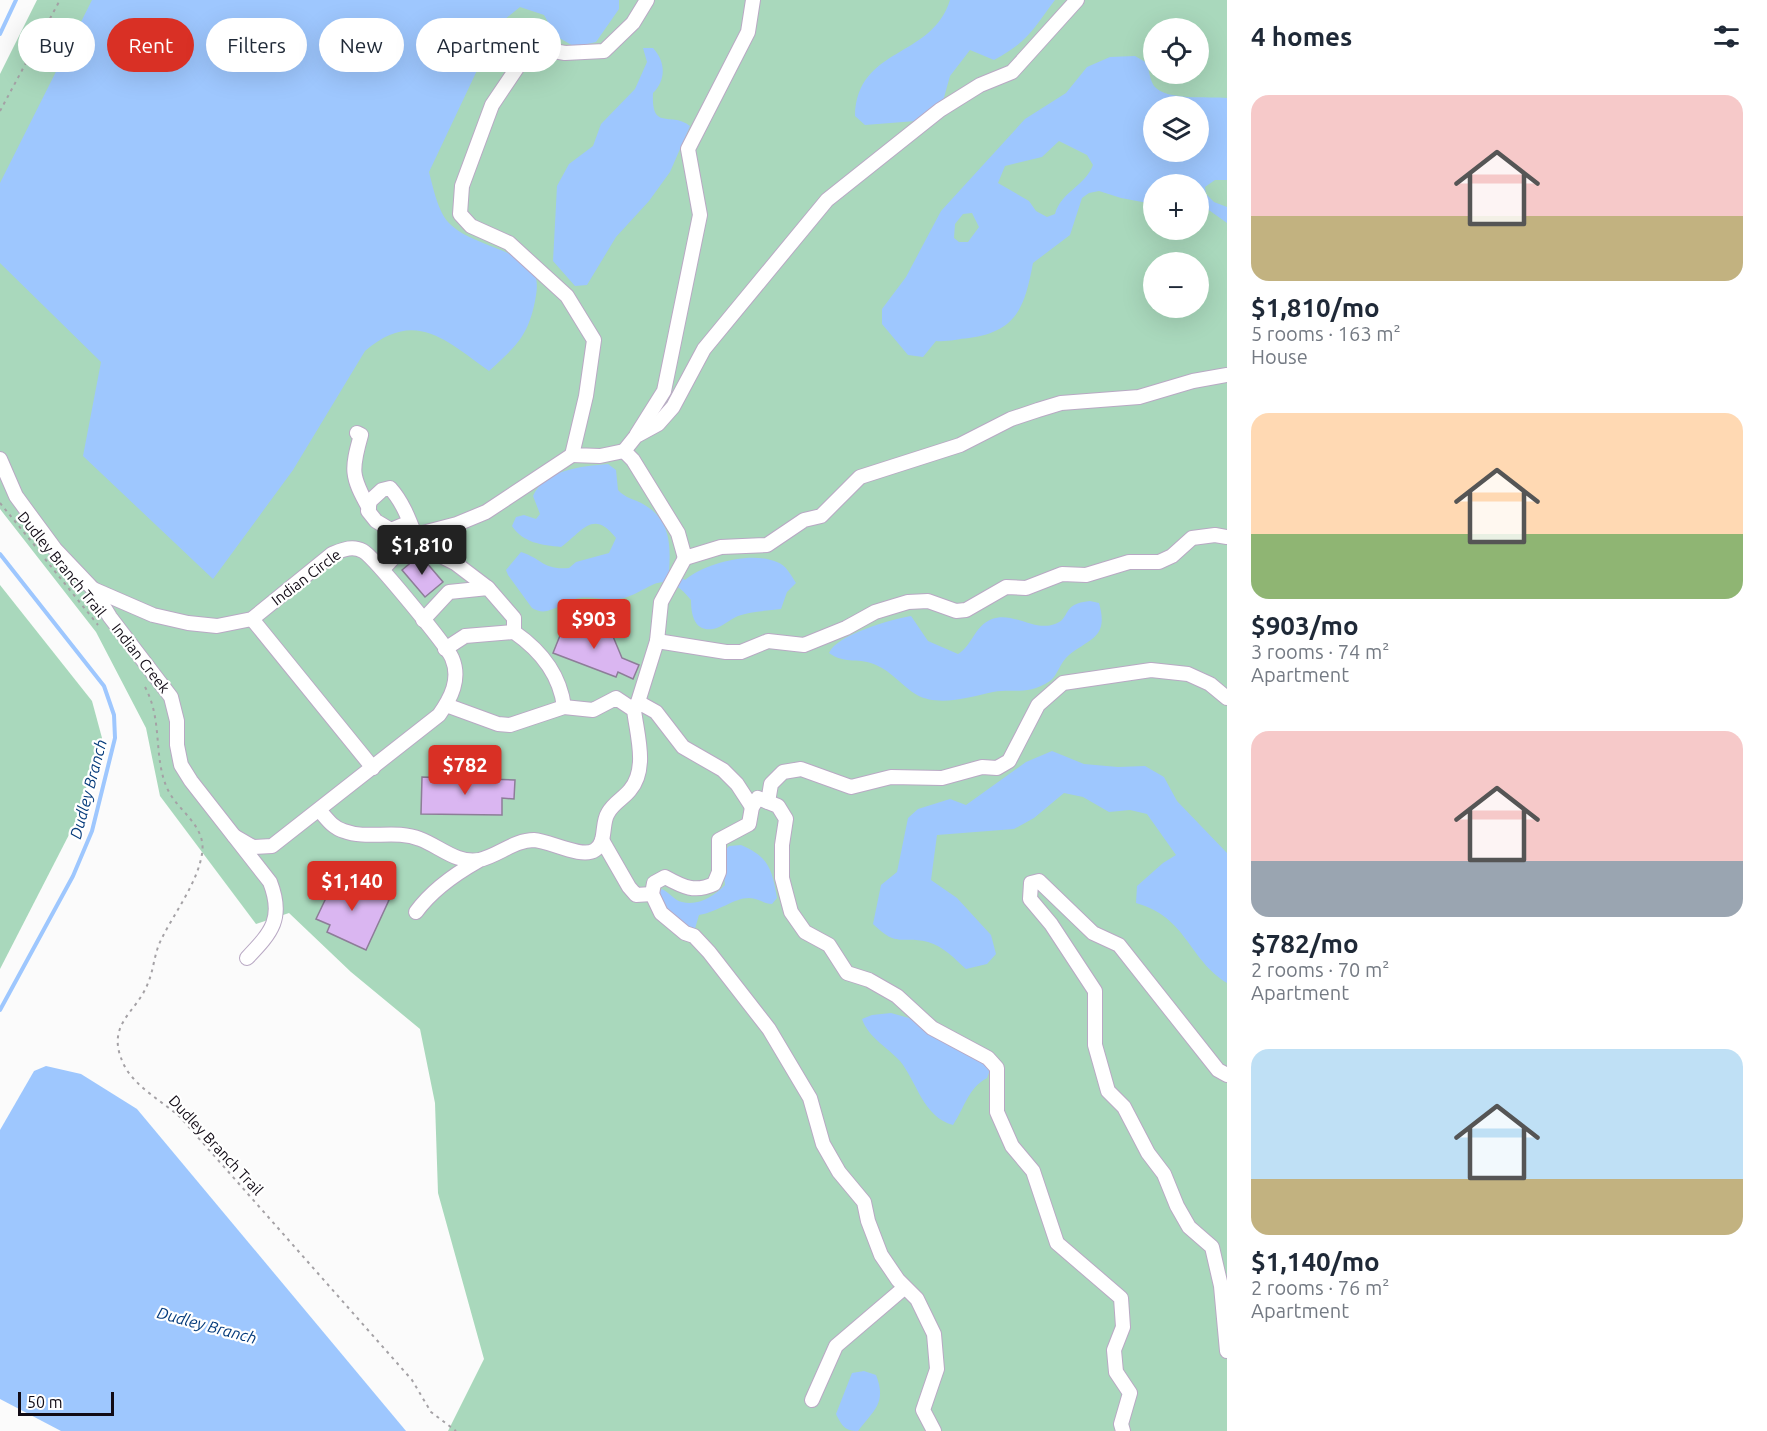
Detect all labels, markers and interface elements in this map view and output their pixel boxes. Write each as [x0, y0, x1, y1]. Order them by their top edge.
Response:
chip: Buy [18, 18, 95, 72]
chip: Rent [107, 18, 194, 72]
chip: Filters [206, 18, 307, 72]
chip: New [319, 18, 404, 72]
chip: Apartment [416, 18, 561, 72]
map controls [1143, 18, 1209, 318]
button: locate [1143, 18, 1209, 84]
icon: filters [1710, 20, 1743, 53]
text: 4 homes [1251, 22, 1352, 51]
button: layers [1143, 96, 1209, 162]
icon: home [1443, 134, 1551, 242]
button: + [1143, 174, 1209, 240]
button: − [1143, 252, 1209, 318]
text: $1,810/mo [1251, 293, 1380, 322]
text: 5 rooms · 163 m² [1251, 322, 1401, 345]
text: House [1251, 345, 1308, 368]
icon: home [1443, 452, 1551, 560]
street label: Dudley Branch Trail [14, 508, 110, 620]
pin: $1,810 [373, 525, 471, 576]
text: $1,810 [391, 533, 453, 556]
street label: Indian Circle [268, 545, 344, 609]
pin: $903 [558, 599, 630, 650]
text: $903 [571, 607, 617, 630]
text: $903/mo [1251, 611, 1359, 640]
street label: Indian Creek [109, 620, 174, 696]
text: 3 rooms · 74 m² [1251, 640, 1389, 663]
text: Apartment [1251, 663, 1349, 686]
water label: Dudley Branch [66, 737, 110, 841]
pin: $782 [429, 745, 501, 796]
text: $782 [442, 753, 488, 776]
icon: home [1443, 770, 1551, 878]
pin: $1,140 [303, 861, 401, 912]
text: $1,140 [321, 869, 383, 892]
text: $782/mo [1251, 929, 1359, 958]
text: 2 rooms · 70 m² [1251, 958, 1389, 981]
text: Apartment [1251, 981, 1349, 1004]
icon: home [1443, 1088, 1551, 1196]
street label: Dudley Branch Trail [165, 1092, 267, 1198]
text: $1,140/mo [1251, 1247, 1380, 1276]
text: 2 rooms · 76 m² [1251, 1276, 1389, 1299]
text: Apartment [1251, 1299, 1349, 1322]
water label: Dudley Branch [155, 1303, 259, 1347]
scale bar [18, 1389, 114, 1416]
text: 50 m [27, 1393, 63, 1411]

